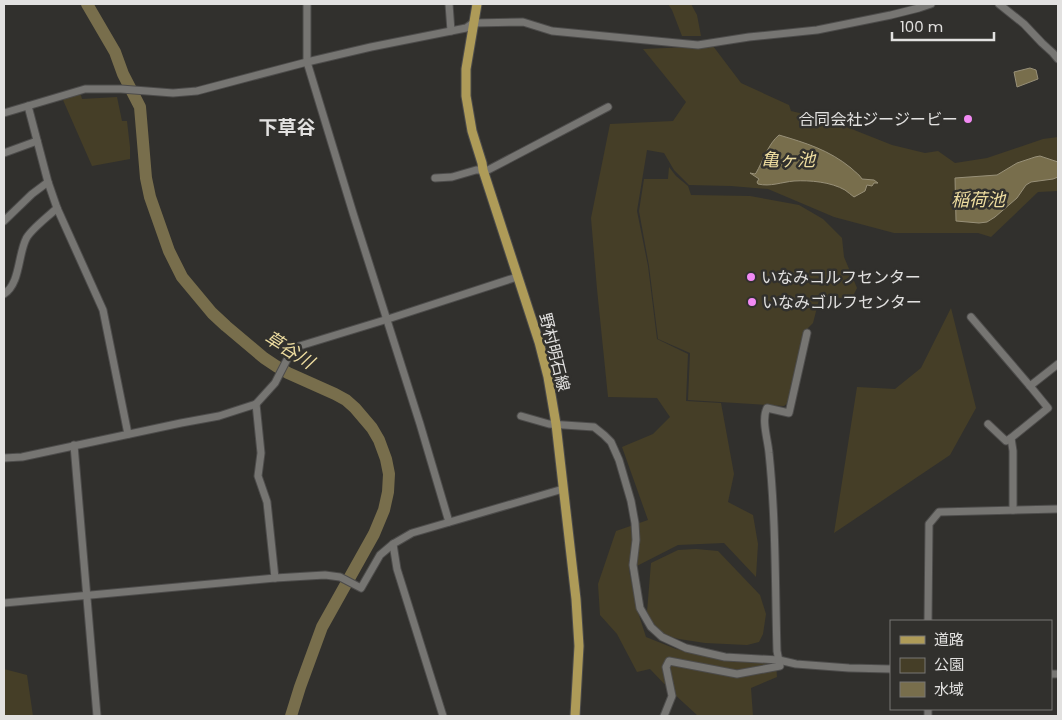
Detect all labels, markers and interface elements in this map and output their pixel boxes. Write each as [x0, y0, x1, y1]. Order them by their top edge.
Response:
scale bar [892, 10, 994, 42]
text: 100 m [900, 16, 943, 37]
place label: 合同会社ジージービー [798, 108, 958, 131]
marker: 合同会社ジージービー [962, 113, 974, 125]
district label: 下草谷 [258, 114, 316, 141]
water label: 亀ヶ池 [761, 147, 817, 172]
water label: 稲荷池 [951, 187, 1007, 212]
place label: いなみコルフセンター [761, 266, 921, 289]
marker: いなみコルフセンター [745, 271, 757, 283]
place label: いなみゴルフセンター [762, 291, 922, 314]
marker: いなみゴルフセンター [746, 296, 758, 308]
street label: 野村明石線 [534, 311, 575, 394]
water label: 草谷川 [260, 325, 320, 376]
legend [890, 620, 1052, 710]
text: 道路 [934, 629, 964, 650]
text: 公園 [934, 654, 964, 675]
text: 水域 [934, 679, 964, 700]

